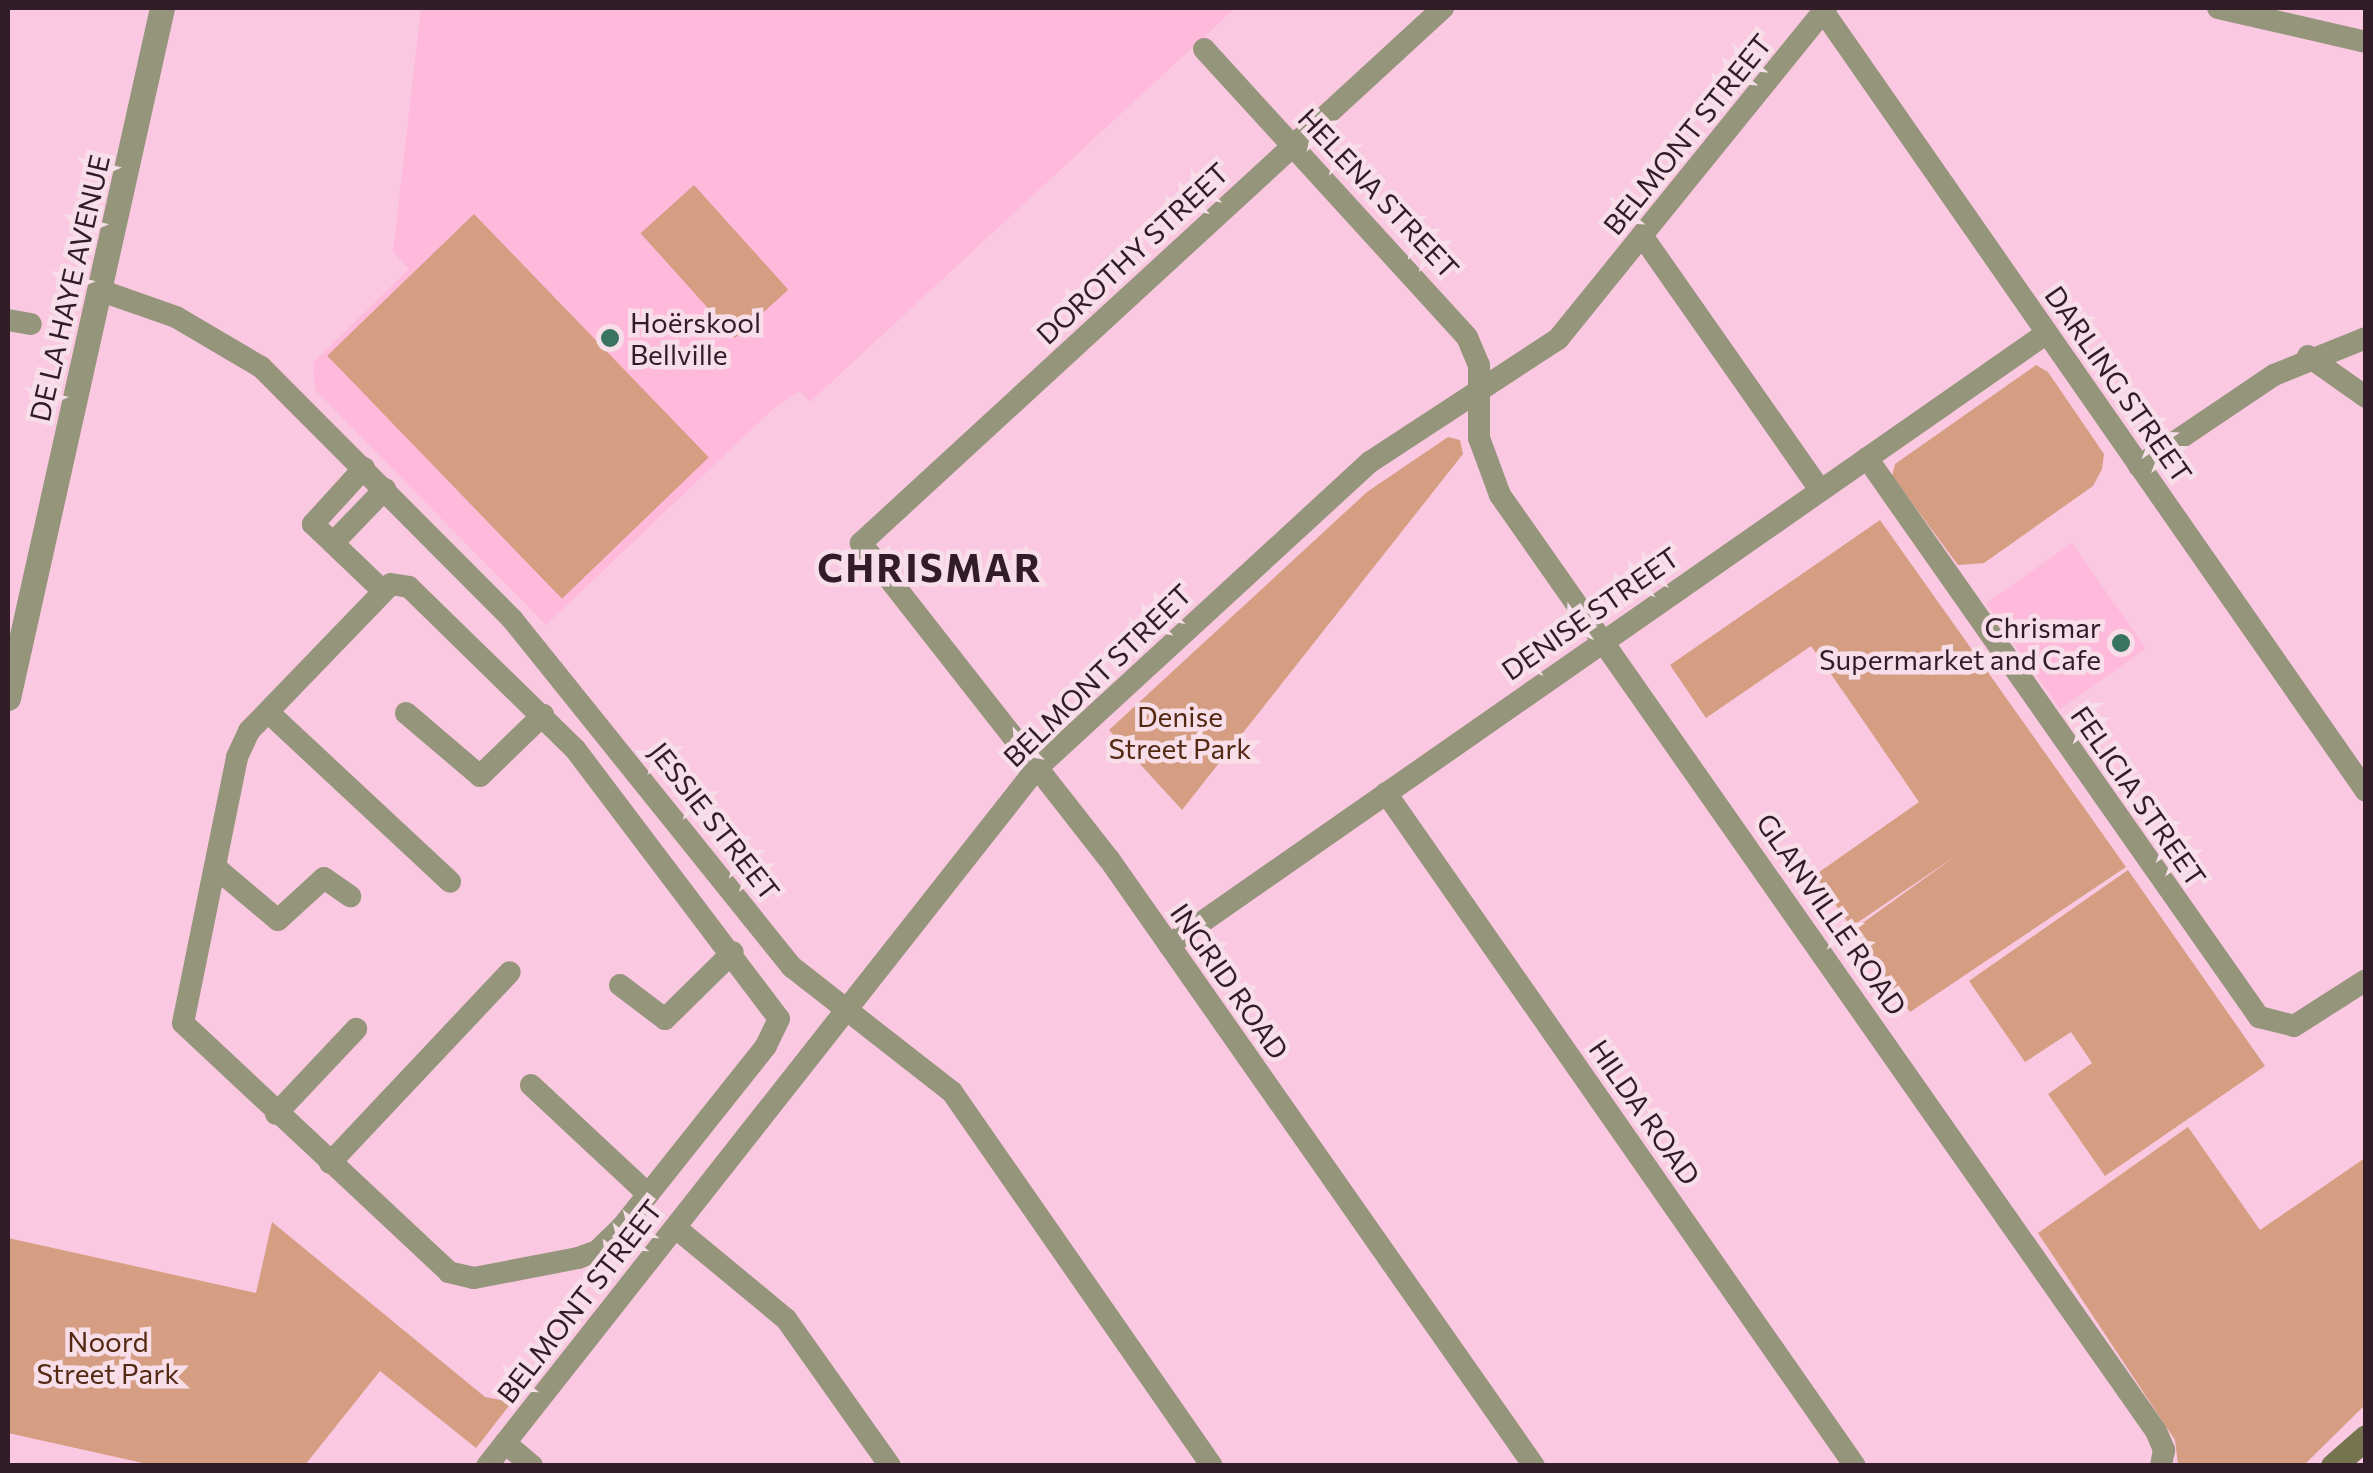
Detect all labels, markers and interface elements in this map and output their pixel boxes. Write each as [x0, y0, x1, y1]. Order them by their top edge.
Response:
street label: BELMONT STREET [1596, 27, 1778, 241]
street label: HELENA STREET [1292, 101, 1466, 285]
street label: DE LA HAYE AVENUE [22, 151, 116, 425]
street label: DOROTHY STREET [1029, 155, 1235, 351]
street label: DARLING STREET [2039, 279, 2199, 489]
place label: Hoërskool Bellville [630, 305, 761, 371]
marker: Hoërskool Bellville [599, 327, 621, 349]
street label: DENISE STREET [1495, 539, 1685, 687]
district label: CHRISMAR [817, 544, 1043, 590]
street label: BELMONT STREET [996, 577, 1198, 773]
place label: Chrismar Supermarket and Cafe [1819, 610, 2101, 676]
marker: Chrismar Supermarket and Cafe [2110, 632, 2132, 654]
park label: Denise Street Park [1108, 699, 1252, 765]
street label: FELICIA STREET [2064, 699, 2214, 893]
street label: JESSIE STREET [643, 735, 787, 907]
street label: GLANVILLE ROAD [1750, 807, 1914, 1021]
street label: INGRID ROAD [1164, 897, 1296, 1065]
street label: HILDA ROAD [1583, 1033, 1707, 1191]
street label: BELMONT STREET [489, 1193, 669, 1409]
park label: Noord Street Park [36, 1324, 180, 1390]

